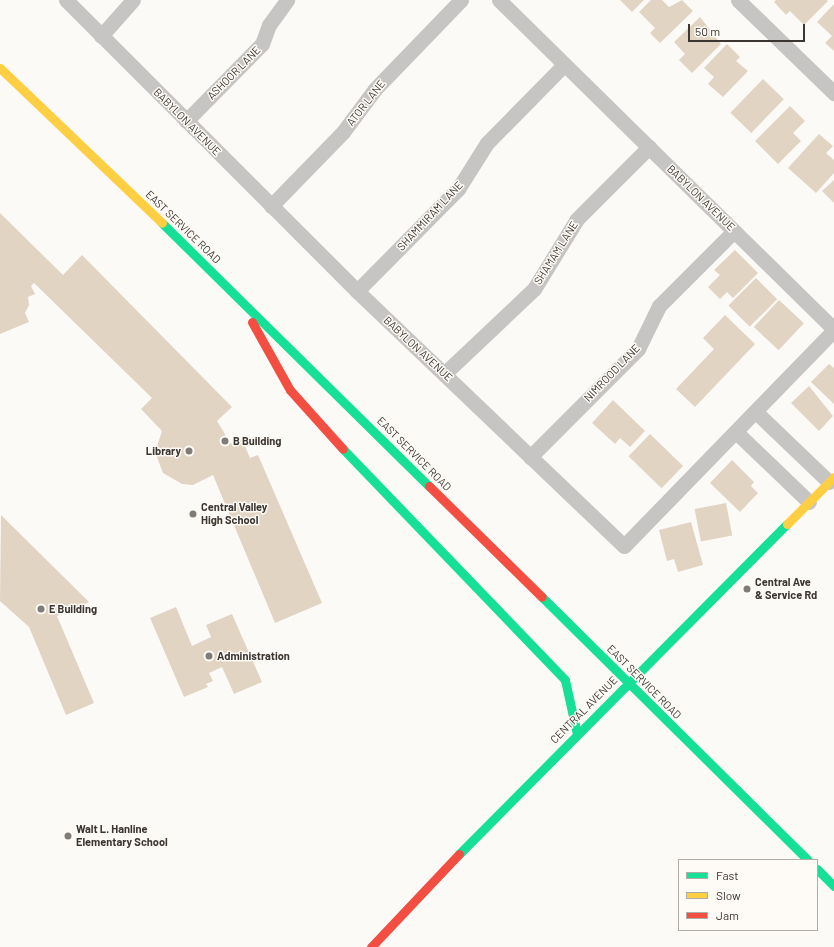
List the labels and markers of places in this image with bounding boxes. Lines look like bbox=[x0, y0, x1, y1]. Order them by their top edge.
place label: B Building bbox=[233, 434, 281, 448]
marker: B Building bbox=[220, 436, 230, 446]
place label: Library bbox=[146, 444, 181, 458]
marker: Library bbox=[184, 446, 194, 456]
place label: Central Valley High School bbox=[201, 501, 267, 527]
marker: Central Valley High School bbox=[188, 509, 198, 519]
place label: Central Ave & Service Rd bbox=[755, 576, 817, 602]
marker: Central Ave & Service Rd bbox=[742, 584, 752, 594]
place label: E Building bbox=[49, 602, 97, 616]
marker: E Building bbox=[36, 604, 46, 614]
place label: Administration bbox=[217, 649, 290, 663]
marker: Administration bbox=[204, 651, 214, 661]
place label: Walt L. Hanline Elementary School bbox=[76, 823, 168, 849]
marker: Walt L. Hanline Elementary School bbox=[63, 831, 73, 841]

